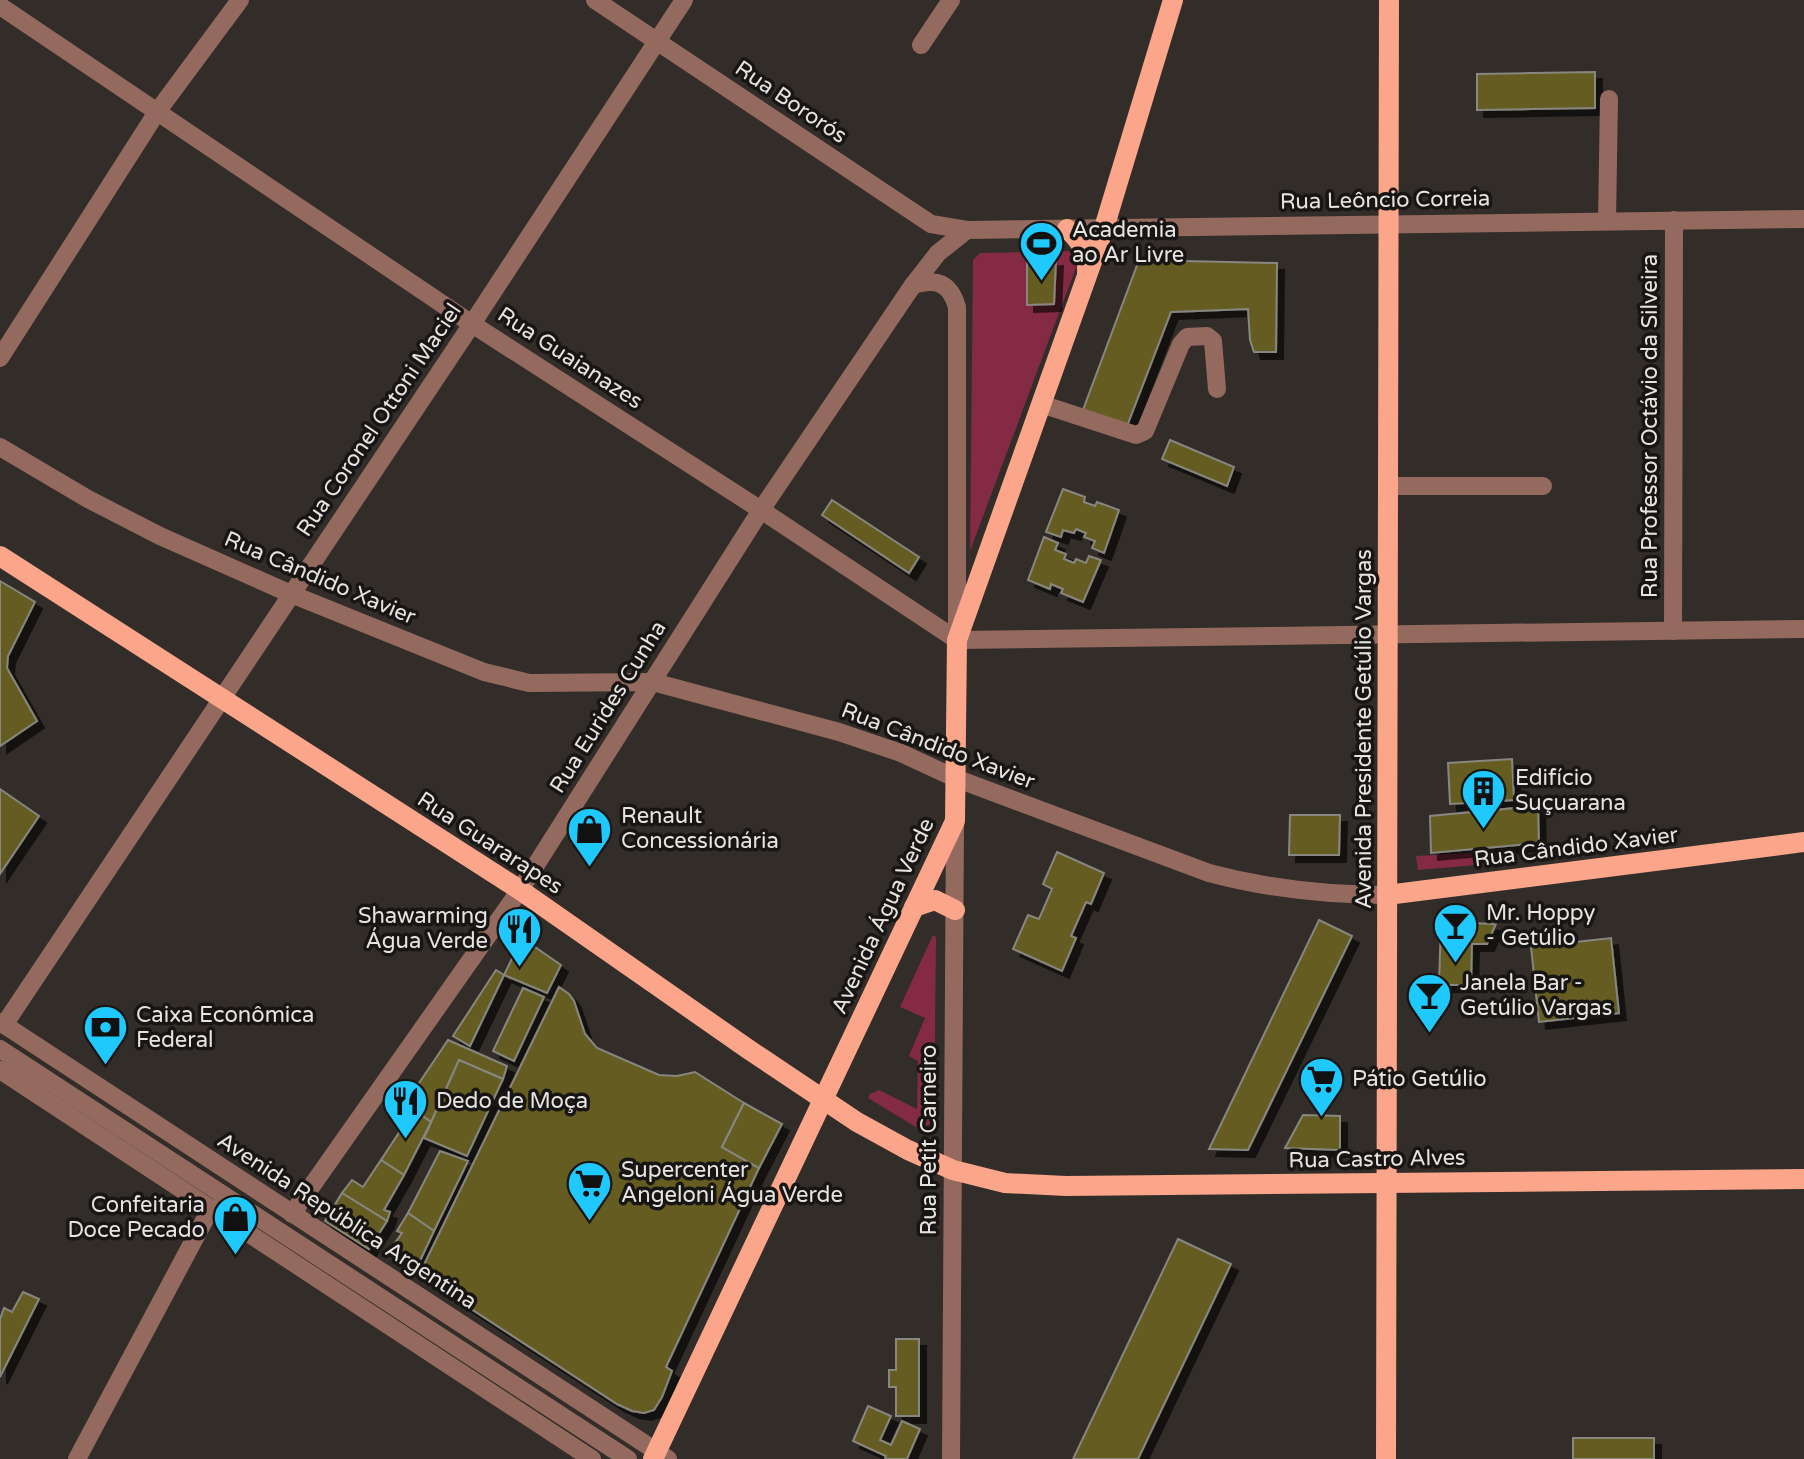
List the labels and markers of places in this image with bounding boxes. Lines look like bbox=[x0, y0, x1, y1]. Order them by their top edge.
place label: Academia ao Ar Livre bbox=[1072, 217, 1184, 268]
sports icon: Academia ao Ar Livre bbox=[1017, 219, 1065, 282]
place label: Edifício Suçuarana bbox=[1515, 765, 1626, 816]
building icon: Edifício Suçuarana bbox=[1460, 767, 1508, 830]
place label: Renault Concessionária bbox=[621, 803, 779, 854]
shop icon: Renault Concessionária bbox=[566, 805, 614, 868]
place label: Mr. Hoppy - Getúlio bbox=[1486, 900, 1596, 951]
bar icon: Mr. Hoppy - Getúlio bbox=[1431, 902, 1479, 965]
place label: Shawarming Água Verde bbox=[358, 903, 488, 954]
restaurant icon: Shawarming Água Verde bbox=[495, 905, 543, 968]
place label: Janela Bar - Getúlio Vargas bbox=[1460, 970, 1612, 1021]
bar icon: Janela Bar - Getúlio Vargas bbox=[1405, 972, 1453, 1035]
place label: Caixa Econômica Federal bbox=[136, 1002, 314, 1053]
bank icon: Caixa Econômica Federal bbox=[81, 1004, 129, 1067]
supermarket icon: Pátio Getúlio bbox=[1297, 1055, 1345, 1118]
place label: Pátio Getúlio bbox=[1352, 1066, 1487, 1092]
restaurant icon: Dedo de Moça bbox=[381, 1077, 429, 1140]
place label: Dedo de Moça bbox=[436, 1088, 588, 1114]
place label: Supercenter Angeloni Água Verde bbox=[621, 1157, 843, 1208]
supermarket icon: Supercenter Angeloni Água Verde bbox=[566, 1159, 614, 1222]
place label: Confeitaria Doce Pecado bbox=[67, 1192, 205, 1243]
shop icon: Confeitaria Doce Pecado bbox=[212, 1194, 260, 1257]

